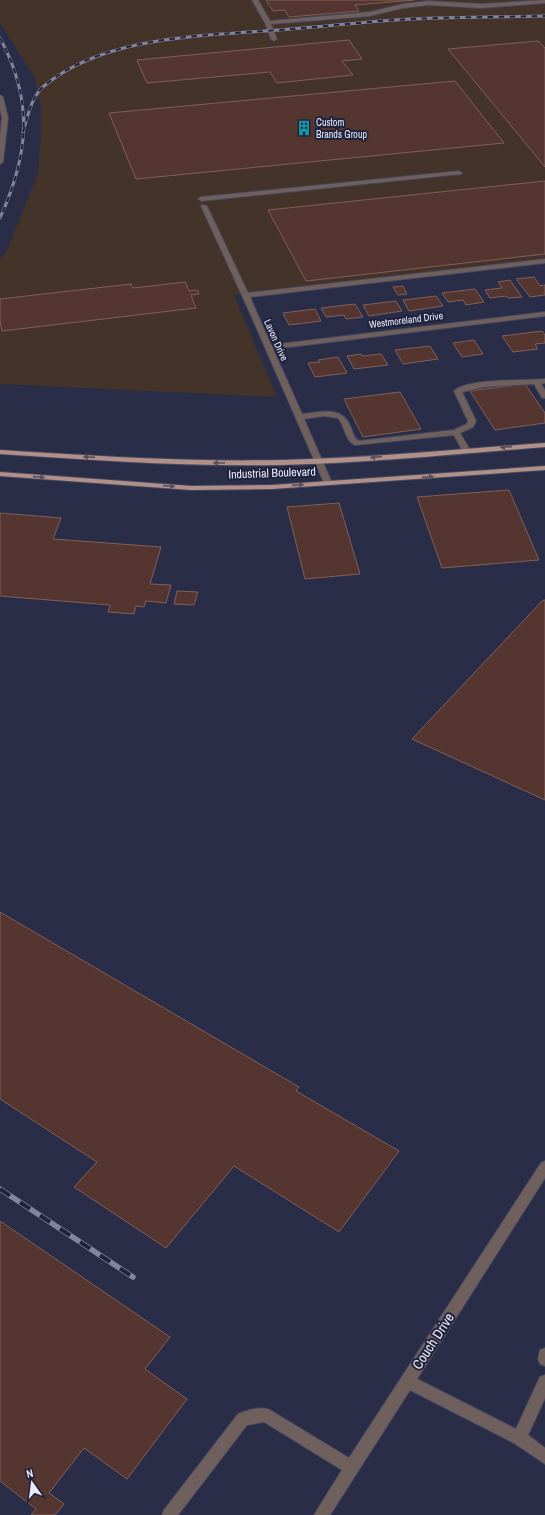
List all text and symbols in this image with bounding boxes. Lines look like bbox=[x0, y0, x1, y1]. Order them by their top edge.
place label: Custom Brands Group bbox=[316, 116, 367, 141]
building icon: Custom Brands Group bbox=[295, 119, 313, 137]
street label: Westmoreland Drive bbox=[368, 309, 444, 331]
street label: Lavon Drive bbox=[261, 317, 291, 363]
one-way arrow bbox=[500, 444, 512, 451]
one-way arrow bbox=[370, 453, 382, 460]
one-way arrow bbox=[83, 454, 95, 461]
one-way arrow bbox=[213, 460, 225, 467]
street label: Industrial Boulevard bbox=[228, 463, 316, 483]
one-way arrow bbox=[422, 473, 434, 480]
one-way arrow bbox=[33, 474, 45, 481]
one-way arrow bbox=[292, 482, 304, 489]
one-way arrow bbox=[163, 483, 175, 490]
street label: Couch Drive bbox=[408, 1309, 458, 1373]
north arrow bbox=[12, 1463, 52, 1503]
text: N bbox=[25, 1466, 34, 1481]

